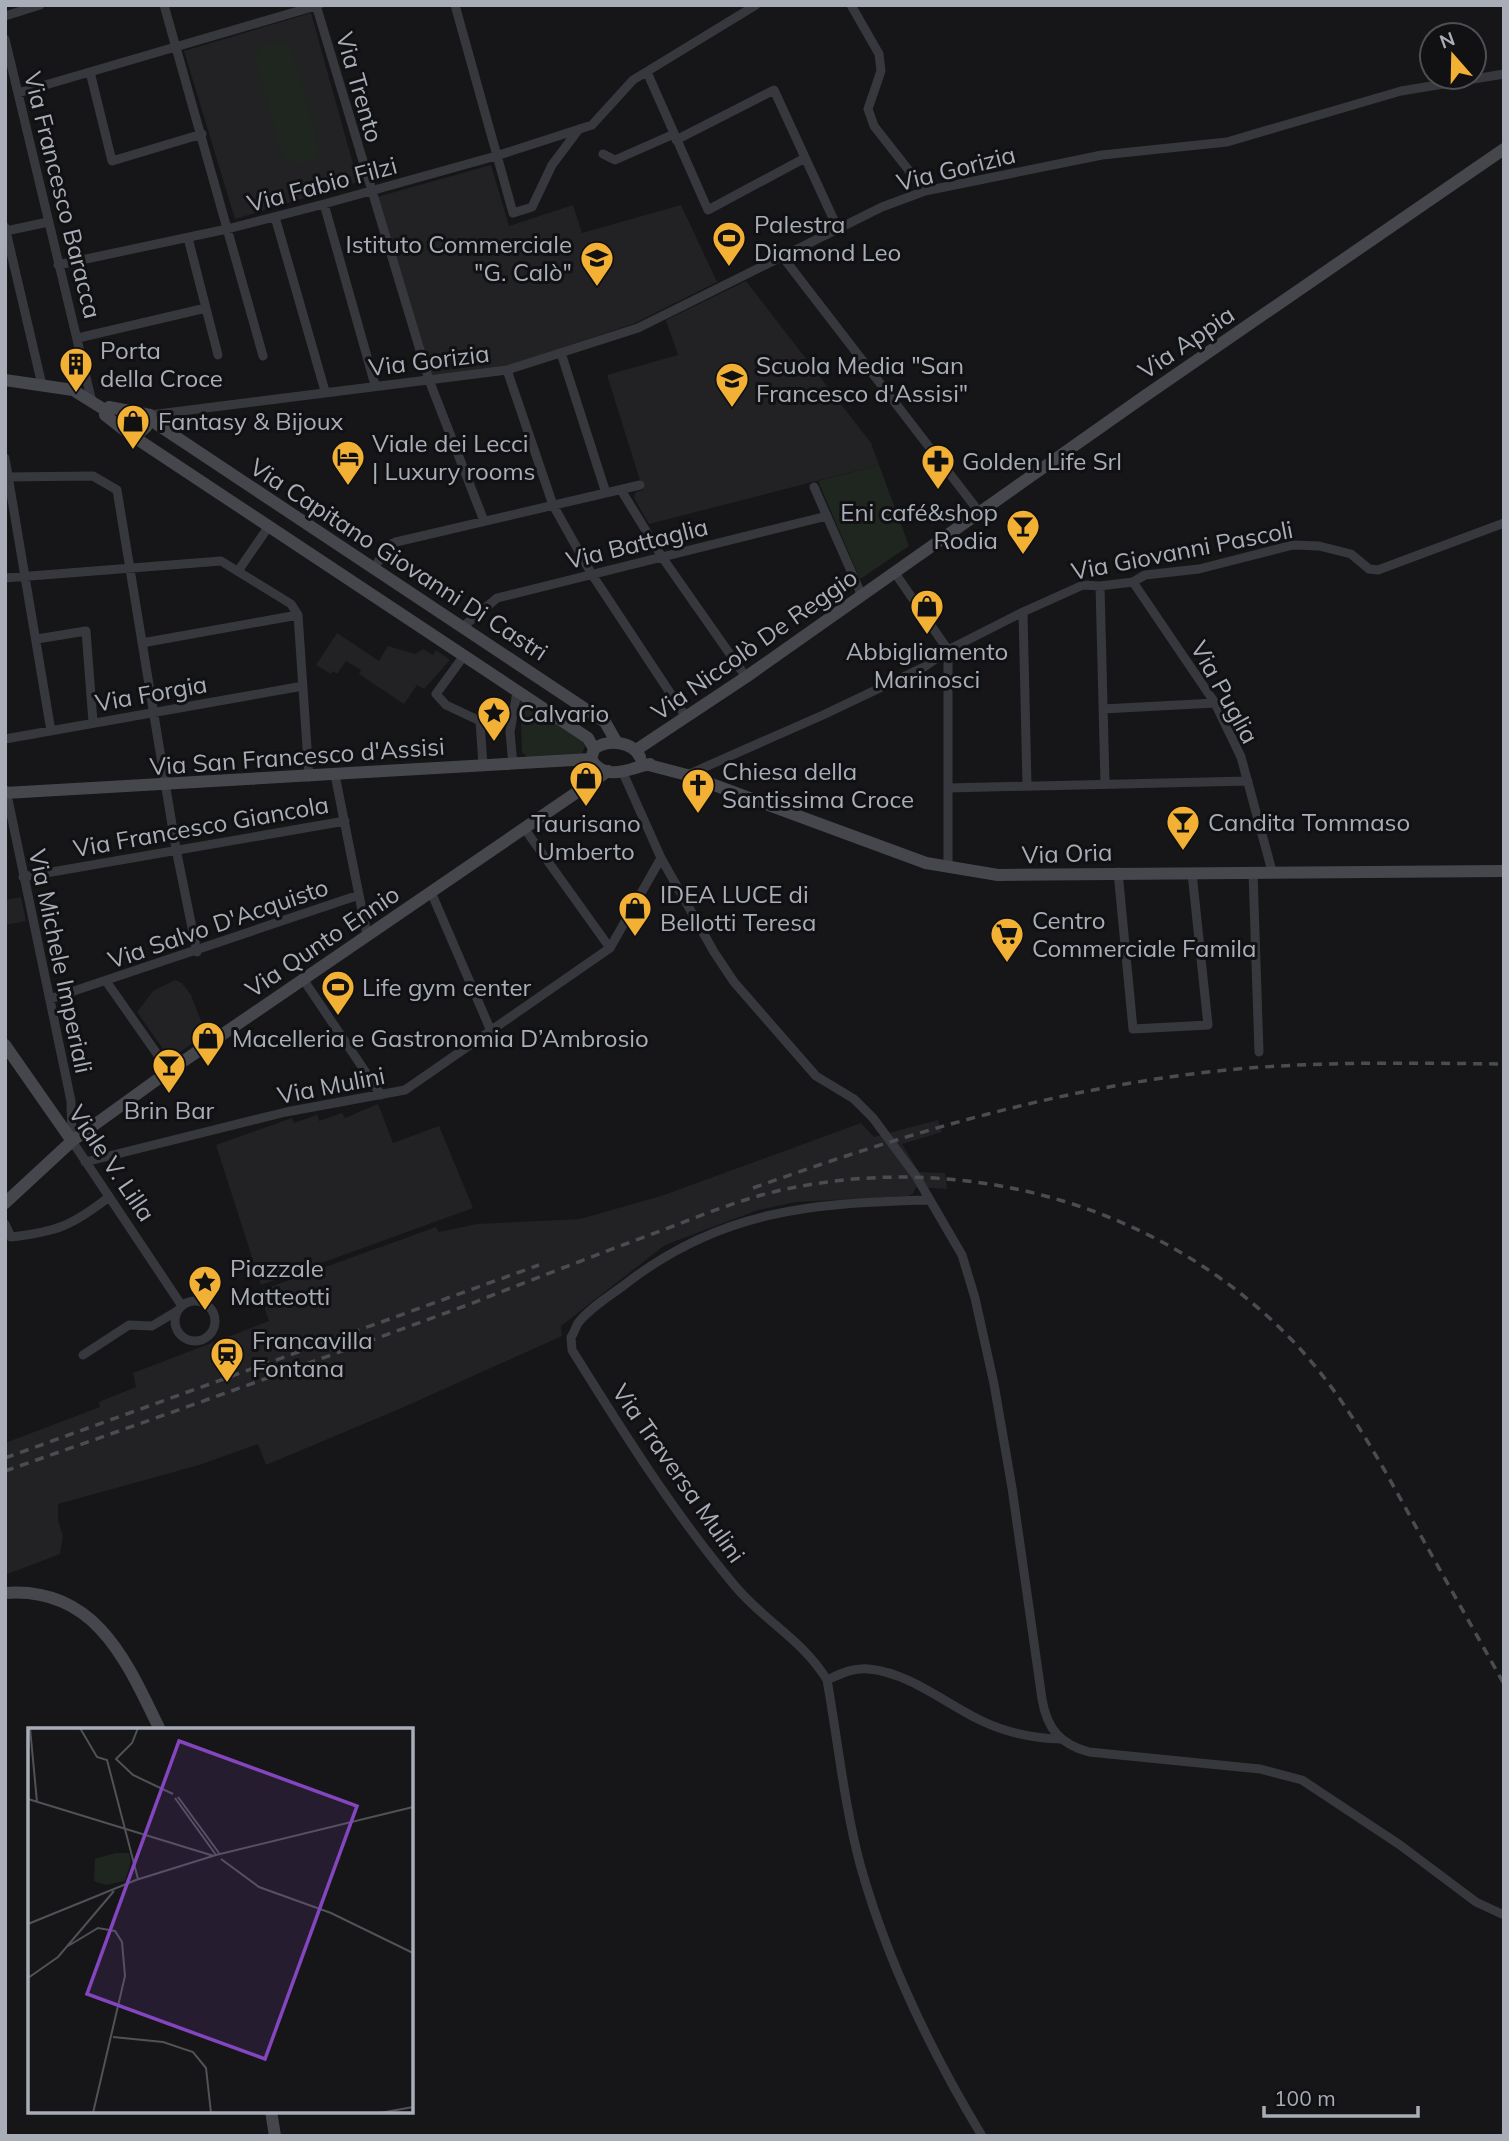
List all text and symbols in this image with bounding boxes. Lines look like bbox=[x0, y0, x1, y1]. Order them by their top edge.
north arrow bbox=[1418, 21, 1488, 91]
text: N bbox=[1436, 26, 1458, 54]
street label: Via Trento bbox=[330, 28, 390, 146]
street label: Via Francesco Baracca bbox=[18, 69, 108, 321]
street label: Via Gorizia bbox=[893, 139, 1019, 197]
street label: Via Fabio Filzi bbox=[244, 150, 400, 218]
place label: Palestra Diamond Leo bbox=[754, 209, 901, 267]
sports icon: Palestra Diamond Leo bbox=[710, 219, 748, 268]
place label: Istituto Commerciale "G. Calò" bbox=[346, 229, 572, 287]
school or university icon: Istituto Commerciale "G. Calò" bbox=[578, 239, 616, 288]
street label: Via Appia bbox=[1132, 299, 1240, 385]
place label: Porta della Croce bbox=[100, 335, 223, 393]
street label: Via Gorizia bbox=[367, 338, 491, 382]
building icon: Porta della Croce bbox=[57, 345, 95, 394]
place label: Scuola Media "San Francesco d'Assisi" bbox=[756, 350, 968, 408]
school or university icon: Scuola Media "San Francesco d'Assisi" bbox=[713, 360, 751, 409]
shop icon: Fantasy & Bijoux bbox=[114, 402, 152, 451]
place label: Fantasy & Bijoux bbox=[158, 406, 344, 436]
place label: Viale dei Lecci | Luxury rooms bbox=[372, 428, 535, 486]
hotel icon: Viale dei Lecci | Luxury rooms bbox=[329, 438, 367, 487]
pharmacy icon: Golden Life Srl bbox=[919, 442, 957, 491]
place label: Golden Life Srl bbox=[962, 446, 1122, 476]
street label: Via Capitano Giovanni Di Castri bbox=[244, 451, 554, 667]
place label: Eni café&shop Rodia bbox=[840, 497, 998, 555]
bar icon: Eni café&shop Rodia bbox=[1004, 507, 1042, 556]
street label: Via Battaglia bbox=[563, 511, 711, 575]
street label: Via Giovanni Pascoli bbox=[1069, 514, 1295, 586]
street label: Via Niccolò De Reggio bbox=[645, 562, 863, 726]
shop icon: Abbigliamento Marinosci bbox=[908, 587, 946, 636]
street label: Via Puglia bbox=[1185, 635, 1265, 749]
place label: Abbigliamento Marinosci bbox=[846, 636, 1008, 694]
street label: Via Forgia bbox=[93, 668, 209, 718]
place icon: Calvario bbox=[475, 694, 513, 743]
place label: Calvario bbox=[518, 698, 609, 728]
street label: Via San Francesco d'Assisi bbox=[148, 731, 446, 781]
place label: Chiesa della Santissima Croce bbox=[722, 756, 914, 814]
shop icon: Taurisano Umberto bbox=[567, 759, 605, 808]
church icon: Chiesa della Santissima Croce bbox=[679, 766, 717, 815]
street label: Via Francesco Giancola bbox=[71, 789, 331, 863]
bar icon: Candita Tommaso bbox=[1164, 803, 1202, 852]
place label: Candita Tommaso bbox=[1208, 807, 1410, 837]
place label: Taurisano Umberto bbox=[531, 808, 641, 866]
street label: Via Oria bbox=[1021, 836, 1113, 870]
street label: Via Michele Imperiali bbox=[23, 846, 99, 1076]
street label: Via Salvo D'Acquisto bbox=[104, 871, 332, 975]
street label: Via Qunto Ennio bbox=[239, 878, 405, 1004]
place label: IDEA LUCE di Bellotti Teresa bbox=[660, 879, 816, 937]
shop icon: IDEA LUCE di Bellotti Teresa bbox=[616, 889, 654, 938]
place label: Centro Commerciale Famila bbox=[1032, 905, 1256, 963]
supermarket icon: Centro Commerciale Famila bbox=[988, 915, 1026, 964]
sports icon: Life gym center bbox=[319, 968, 357, 1017]
place label: Life gym center bbox=[362, 972, 532, 1002]
shop icon: Macelleria e Gastronomia D’Ambrosio bbox=[189, 1019, 227, 1068]
place label: Macelleria e Gastronomia D’Ambrosio bbox=[232, 1023, 649, 1053]
bar icon: Brin Bar bbox=[150, 1046, 188, 1095]
street label: Via Mulini bbox=[275, 1060, 387, 1110]
place label: Brin Bar bbox=[124, 1095, 215, 1125]
street label: Viale V. Lilla bbox=[62, 1099, 162, 1227]
place label: Piazzale Matteotti bbox=[230, 1253, 330, 1311]
place icon: Piazzale Matteotti bbox=[186, 1263, 224, 1312]
place label: Francavilla Fontana bbox=[252, 1325, 373, 1383]
station icon: Francavilla Fontana bbox=[208, 1335, 246, 1384]
street label: Via Traversa Mulini bbox=[606, 1378, 752, 1568]
inset map bbox=[28, 1728, 413, 2113]
scale bar bbox=[1264, 2074, 1418, 2118]
text: 100 m bbox=[1274, 2085, 1336, 2111]

